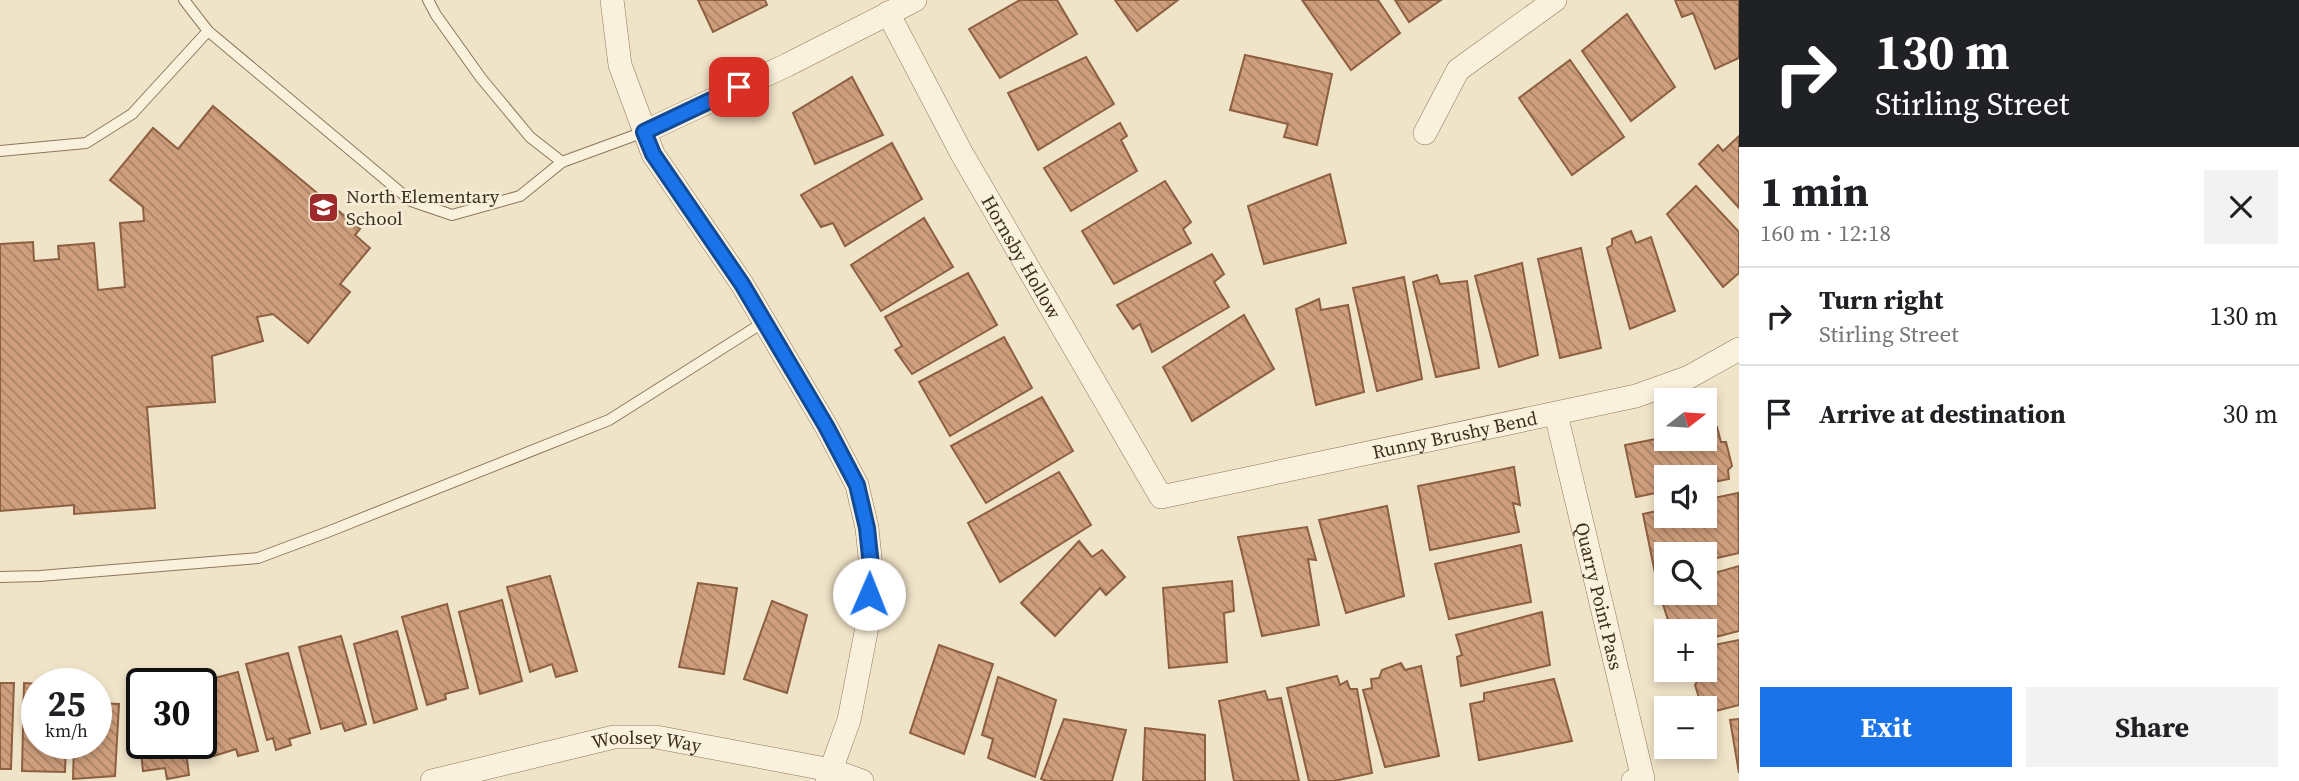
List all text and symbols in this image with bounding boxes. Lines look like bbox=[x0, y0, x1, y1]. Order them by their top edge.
text: 130 m bbox=[1875, 18, 2010, 85]
icon: right bbox=[1760, 28, 1851, 119]
pin bbox=[709, 57, 769, 117]
icon: arrive bbox=[720, 68, 758, 106]
text: Stirling Street bbox=[1875, 82, 2069, 126]
text: 1 min bbox=[1760, 162, 1869, 220]
button: close bbox=[2204, 170, 2278, 244]
place label: North Elementary School bbox=[346, 183, 500, 231]
school or university icon: North Elementary School bbox=[306, 190, 340, 224]
street label: Hornsby Hollow bbox=[976, 190, 1068, 324]
text: 160 m · 12:18 bbox=[1760, 217, 1891, 249]
text: Turn right bbox=[1819, 282, 1943, 318]
icon: right bbox=[1760, 297, 1798, 335]
text: 130 m bbox=[2210, 298, 2278, 334]
text: Stirling Street bbox=[1819, 318, 1959, 350]
north arrow bbox=[1654, 388, 1717, 452]
map controls bbox=[1654, 388, 1717, 759]
icon: arrive bbox=[1760, 395, 1798, 433]
text: Arrive at destination bbox=[1819, 396, 2066, 432]
text: 30 m bbox=[2223, 396, 2278, 432]
street label: Runny Brushy Bend bbox=[1370, 404, 1540, 465]
button: sound bbox=[1654, 465, 1717, 528]
street label: Quarry Point Pass bbox=[1569, 520, 1629, 672]
button: search bbox=[1654, 542, 1717, 605]
position arrow bbox=[832, 557, 906, 631]
button: + bbox=[1654, 619, 1717, 682]
speed limit sign: 30 bbox=[126, 668, 217, 759]
text: 25 bbox=[48, 680, 85, 728]
button: Exit bbox=[1760, 687, 2012, 767]
button: Share bbox=[2026, 687, 2278, 767]
button: − bbox=[1654, 696, 1717, 759]
text: km/h bbox=[45, 718, 88, 743]
street label: Woolsey Way bbox=[589, 723, 704, 758]

